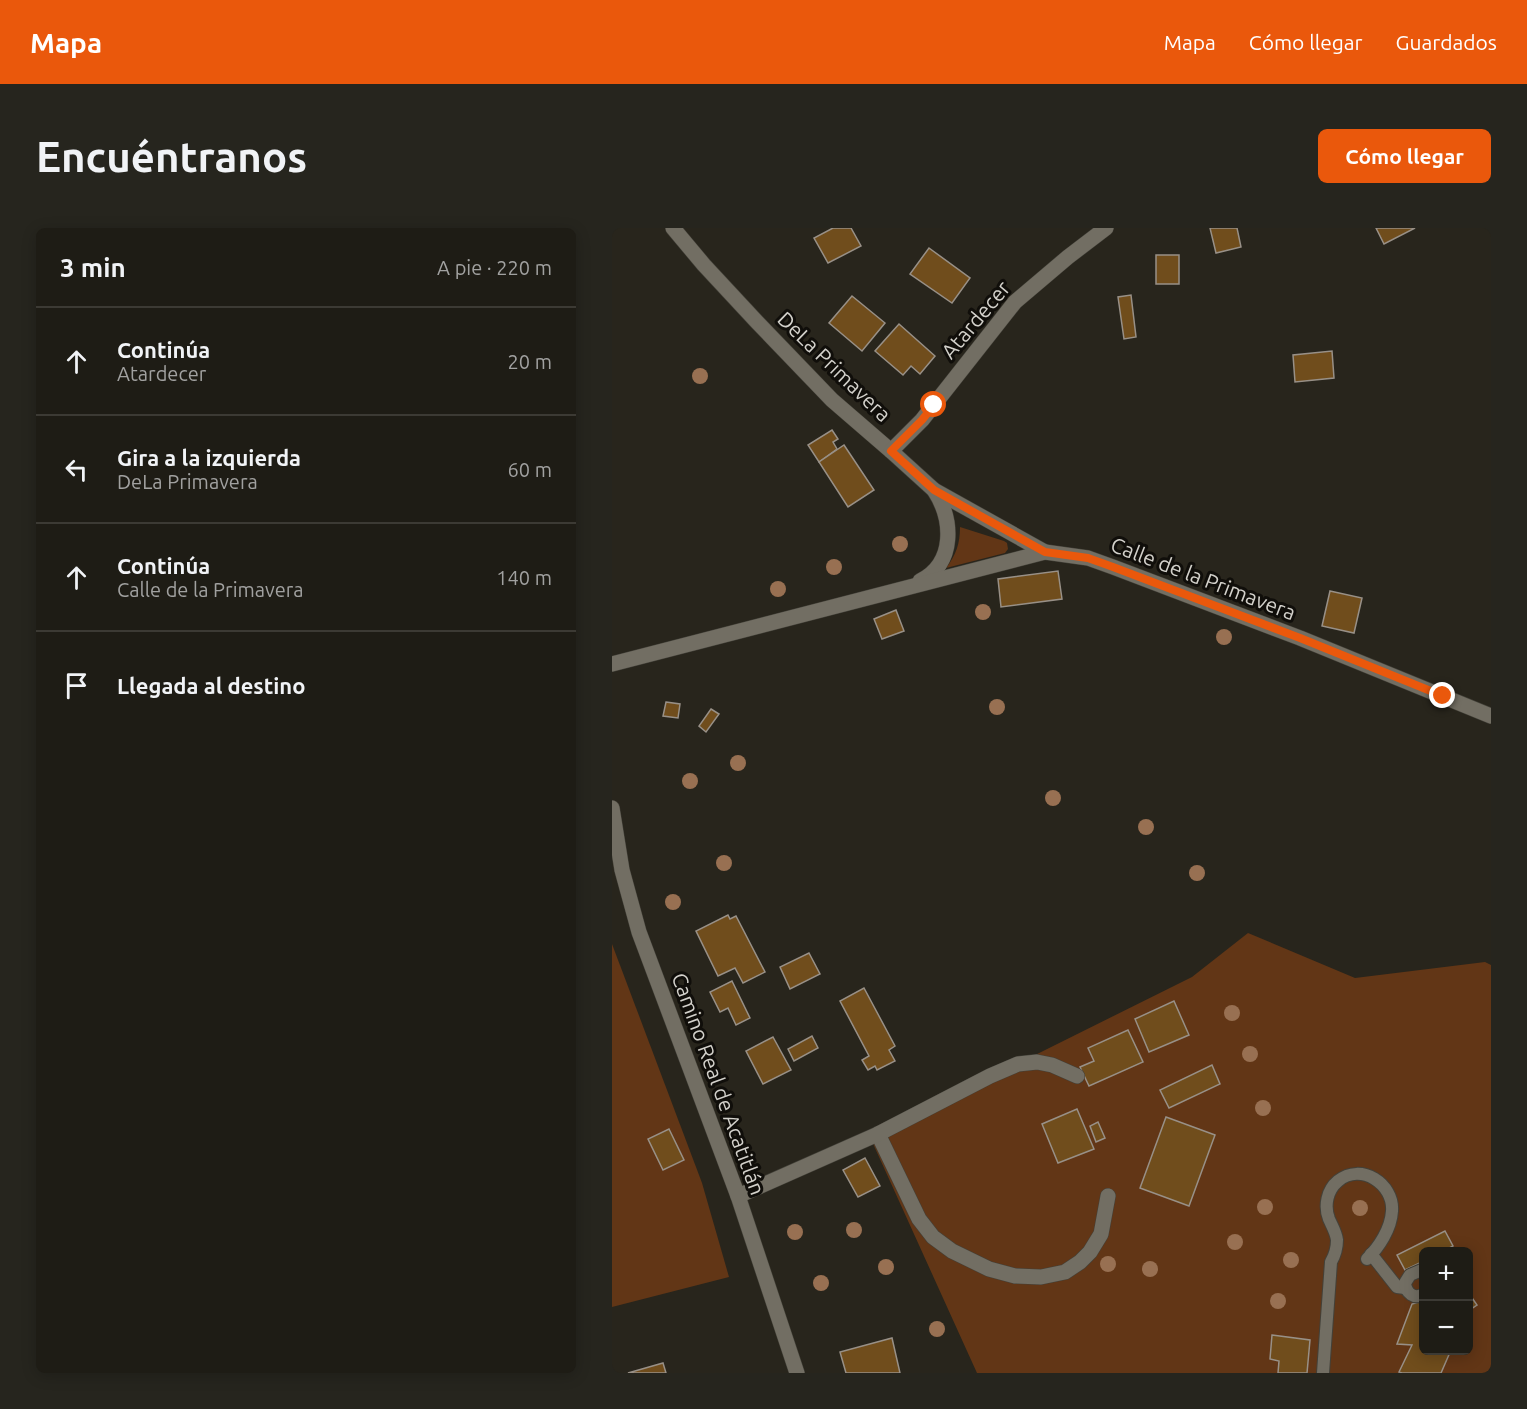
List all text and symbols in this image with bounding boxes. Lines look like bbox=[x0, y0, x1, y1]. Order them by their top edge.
text: Mapa bbox=[30, 27, 102, 58]
text: Mapa bbox=[1164, 30, 1216, 54]
text: Cómo llegar bbox=[1249, 30, 1363, 54]
text: Guardados bbox=[1396, 30, 1497, 54]
button: Cómo llegar bbox=[1318, 129, 1491, 183]
text: Encuéntranos bbox=[36, 133, 307, 180]
text: 3 min bbox=[60, 253, 126, 282]
text: A pie · 220 m bbox=[437, 256, 552, 279]
street label: Atardecer bbox=[936, 276, 1015, 363]
street label: DeLa Primavera bbox=[773, 306, 896, 426]
text: Continúa bbox=[117, 337, 210, 362]
icon: ahead bbox=[60, 345, 93, 378]
text: 20 m bbox=[508, 350, 552, 373]
text: Atardecer bbox=[117, 362, 206, 385]
route start bbox=[920, 391, 946, 417]
text: Gira a la izquierda bbox=[117, 445, 301, 470]
icon: left bbox=[60, 453, 93, 486]
text: 60 m bbox=[508, 458, 552, 481]
text: DeLa Primavera bbox=[117, 470, 258, 493]
street label: Calle de la Primavera bbox=[1108, 532, 1299, 624]
text: Continúa bbox=[117, 553, 210, 578]
icon: ahead bbox=[60, 561, 93, 594]
text: 140 m bbox=[496, 566, 552, 589]
text: Calle de la Primavera bbox=[117, 578, 304, 601]
icon: arrive bbox=[60, 669, 93, 702]
text: Llegada al destino bbox=[117, 673, 305, 698]
route end bbox=[1429, 682, 1455, 708]
street label: Camino Real de Acatitlán bbox=[668, 969, 770, 1198]
map controls bbox=[1419, 1247, 1473, 1355]
button: + bbox=[1419, 1247, 1473, 1301]
button: − bbox=[1419, 1301, 1473, 1355]

